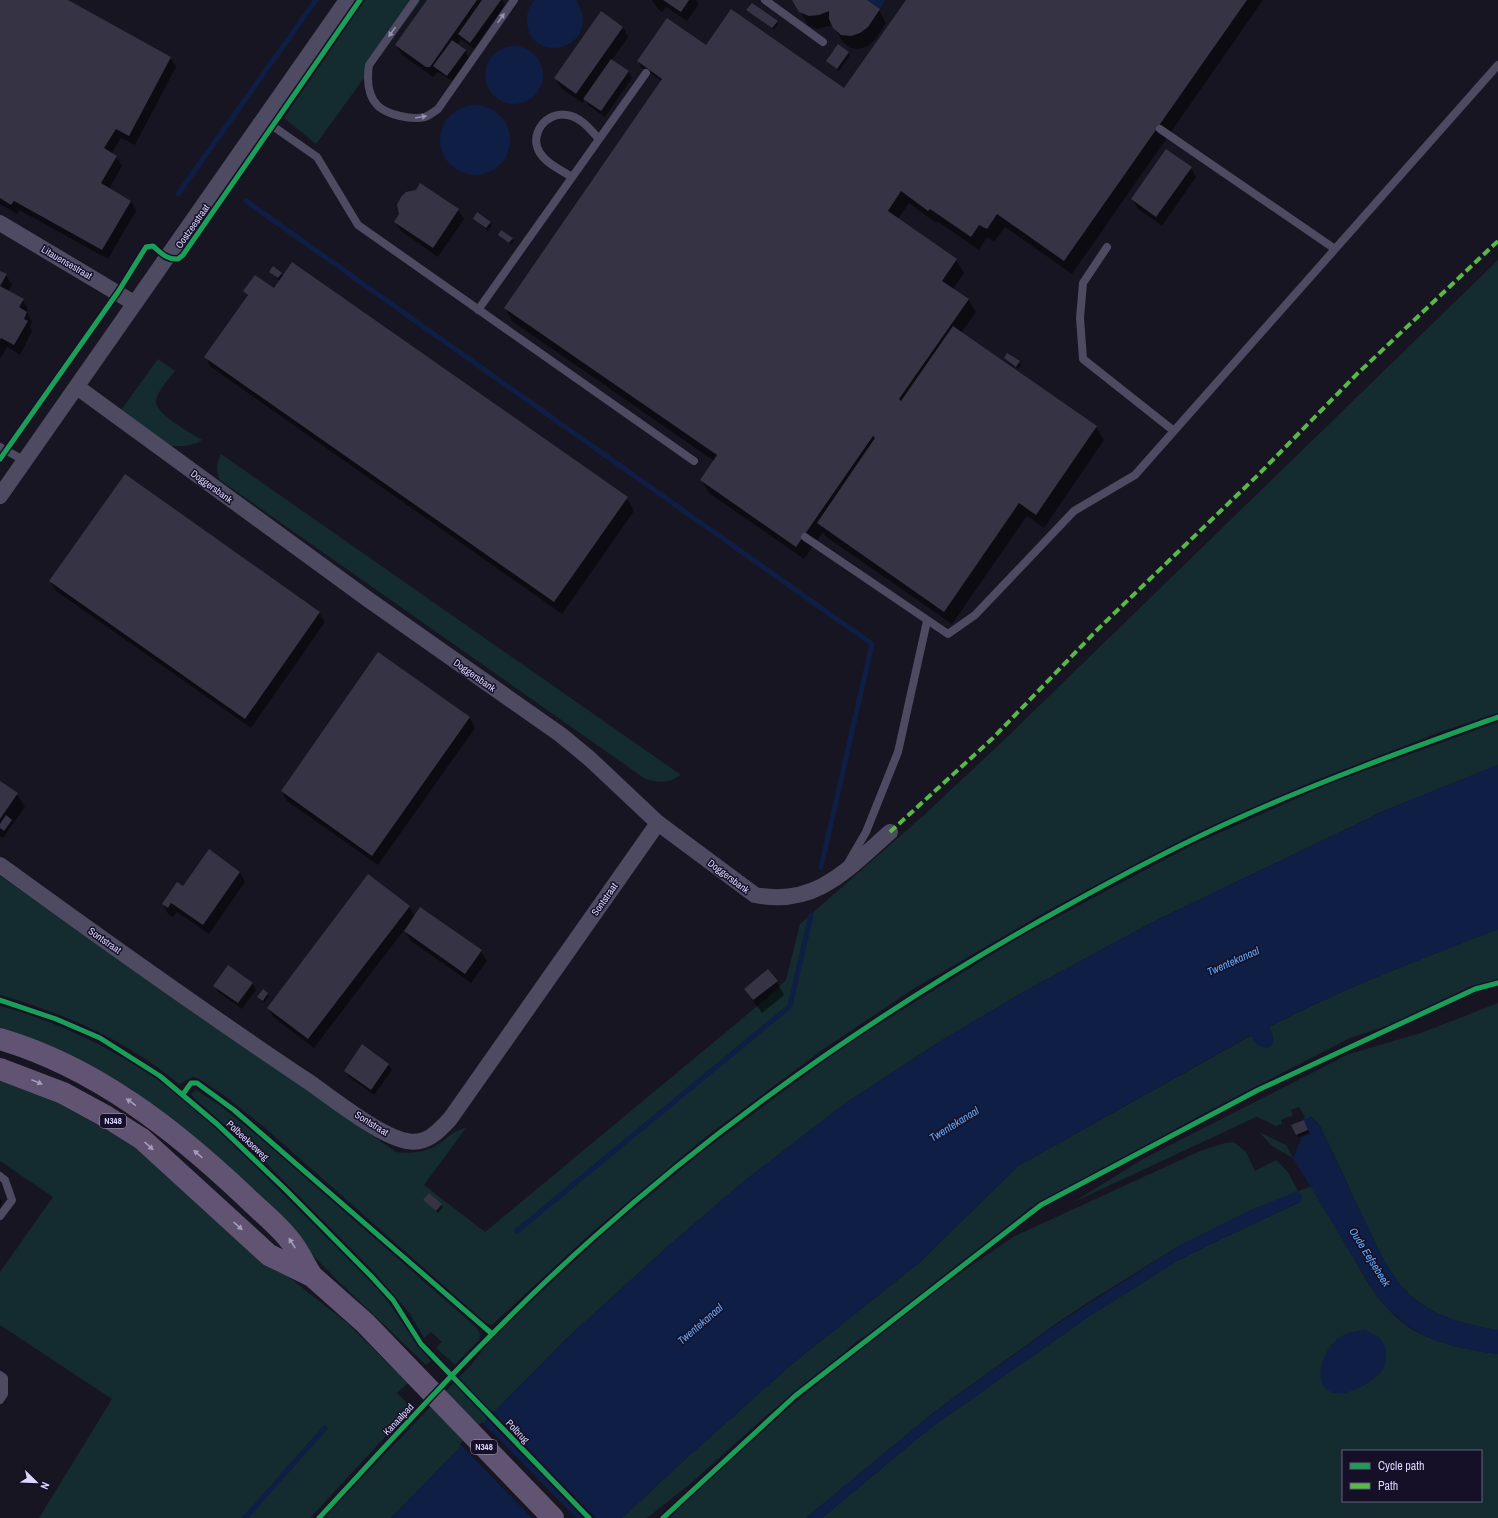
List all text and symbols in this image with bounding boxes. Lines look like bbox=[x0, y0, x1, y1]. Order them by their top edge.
one-way arrow bbox=[497, 13, 505, 23]
one-way arrow bbox=[388, 26, 396, 37]
one-way arrow bbox=[415, 114, 427, 120]
street label: Oostzeestraat bbox=[172, 201, 213, 251]
street label: Litauensestraat bbox=[39, 243, 95, 283]
street label: Doggersbank bbox=[188, 467, 236, 507]
street label: Doggersbank bbox=[451, 656, 499, 695]
street label: Doggersbank bbox=[705, 857, 753, 897]
street label: Sontstraat bbox=[588, 880, 621, 918]
street label: Sontstraat bbox=[86, 924, 124, 957]
water label: Twentekanaal bbox=[1205, 943, 1262, 979]
one-way arrow bbox=[31, 1079, 42, 1085]
one-way arrow bbox=[126, 1098, 137, 1107]
water label: Twentekanaal bbox=[927, 1103, 982, 1145]
street label: Sontstraat bbox=[352, 1108, 392, 1139]
road number: N348 bbox=[100, 1114, 126, 1128]
street label: Polbeekseweg bbox=[224, 1117, 272, 1164]
one-way arrow bbox=[145, 1141, 154, 1150]
one-way arrow bbox=[192, 1149, 203, 1158]
one-way arrow bbox=[233, 1221, 242, 1230]
water label: Oude Eefsebeek bbox=[1346, 1225, 1394, 1290]
one-way arrow bbox=[288, 1237, 295, 1249]
water label: Twentekanaal bbox=[674, 1300, 726, 1348]
street label: Kanaalpad bbox=[380, 1401, 416, 1438]
street label: Polbrug bbox=[503, 1417, 532, 1446]
road number: N348 bbox=[471, 1440, 497, 1454]
legend bbox=[1342, 1450, 1482, 1502]
text: Cycle path bbox=[1378, 1458, 1425, 1474]
north arrow bbox=[16, 1462, 56, 1502]
text: Path bbox=[1378, 1478, 1398, 1494]
text: N bbox=[37, 1480, 53, 1492]

